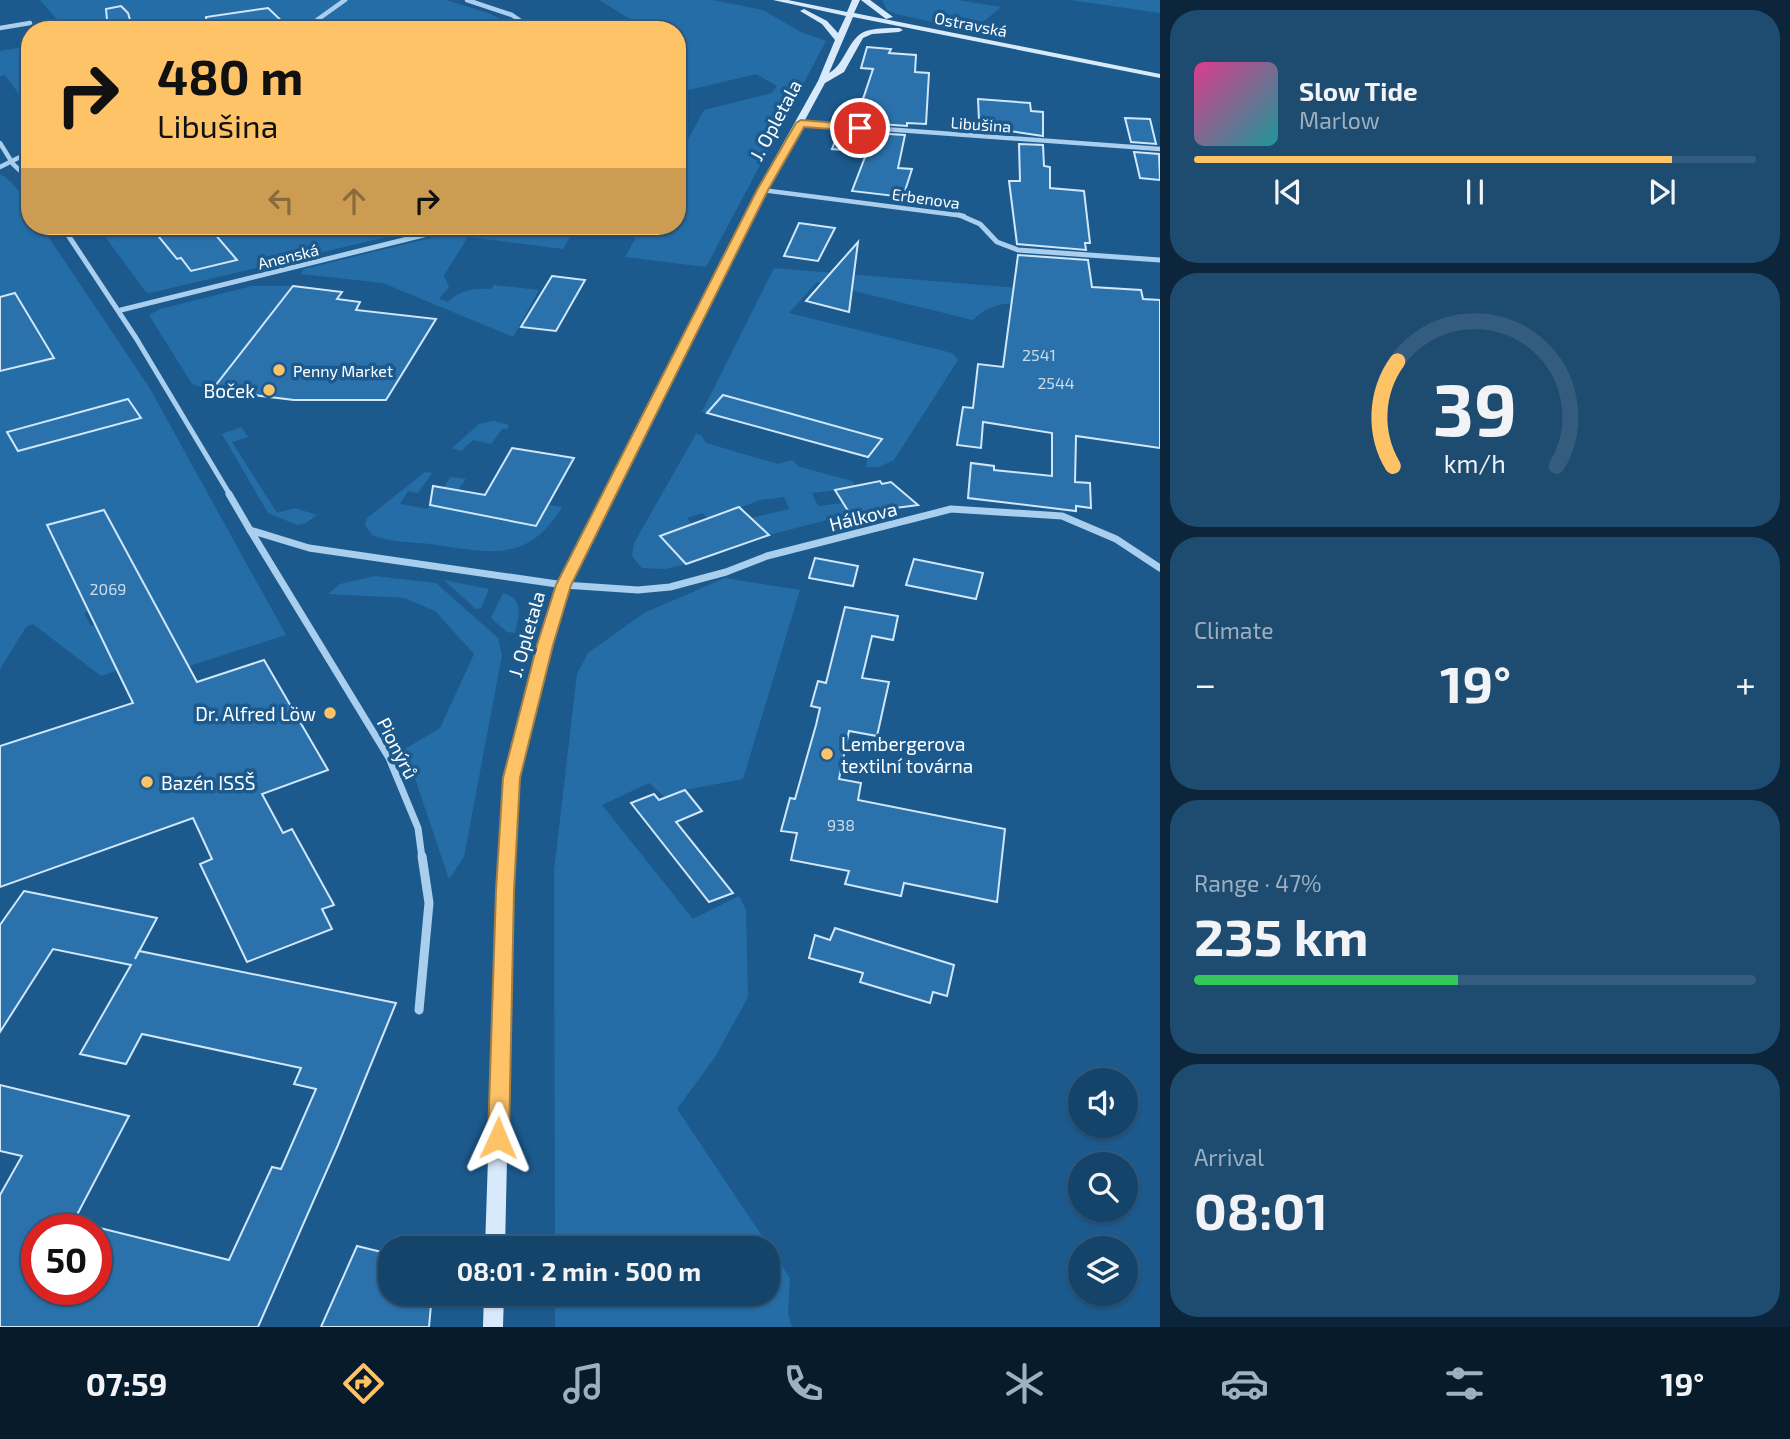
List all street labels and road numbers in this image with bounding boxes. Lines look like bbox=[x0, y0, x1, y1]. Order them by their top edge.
street label: Ostravská bbox=[933, 8, 1009, 40]
street label: J. Opletala bbox=[744, 76, 806, 164]
street label: Libušina bbox=[950, 112, 1012, 136]
street label: Erbenova bbox=[891, 184, 961, 212]
street label: Anenská bbox=[256, 239, 320, 273]
street label: Hálkova bbox=[827, 496, 899, 536]
street label: J. Opletala bbox=[503, 588, 549, 680]
street label: Pionýrů bbox=[373, 713, 423, 783]

